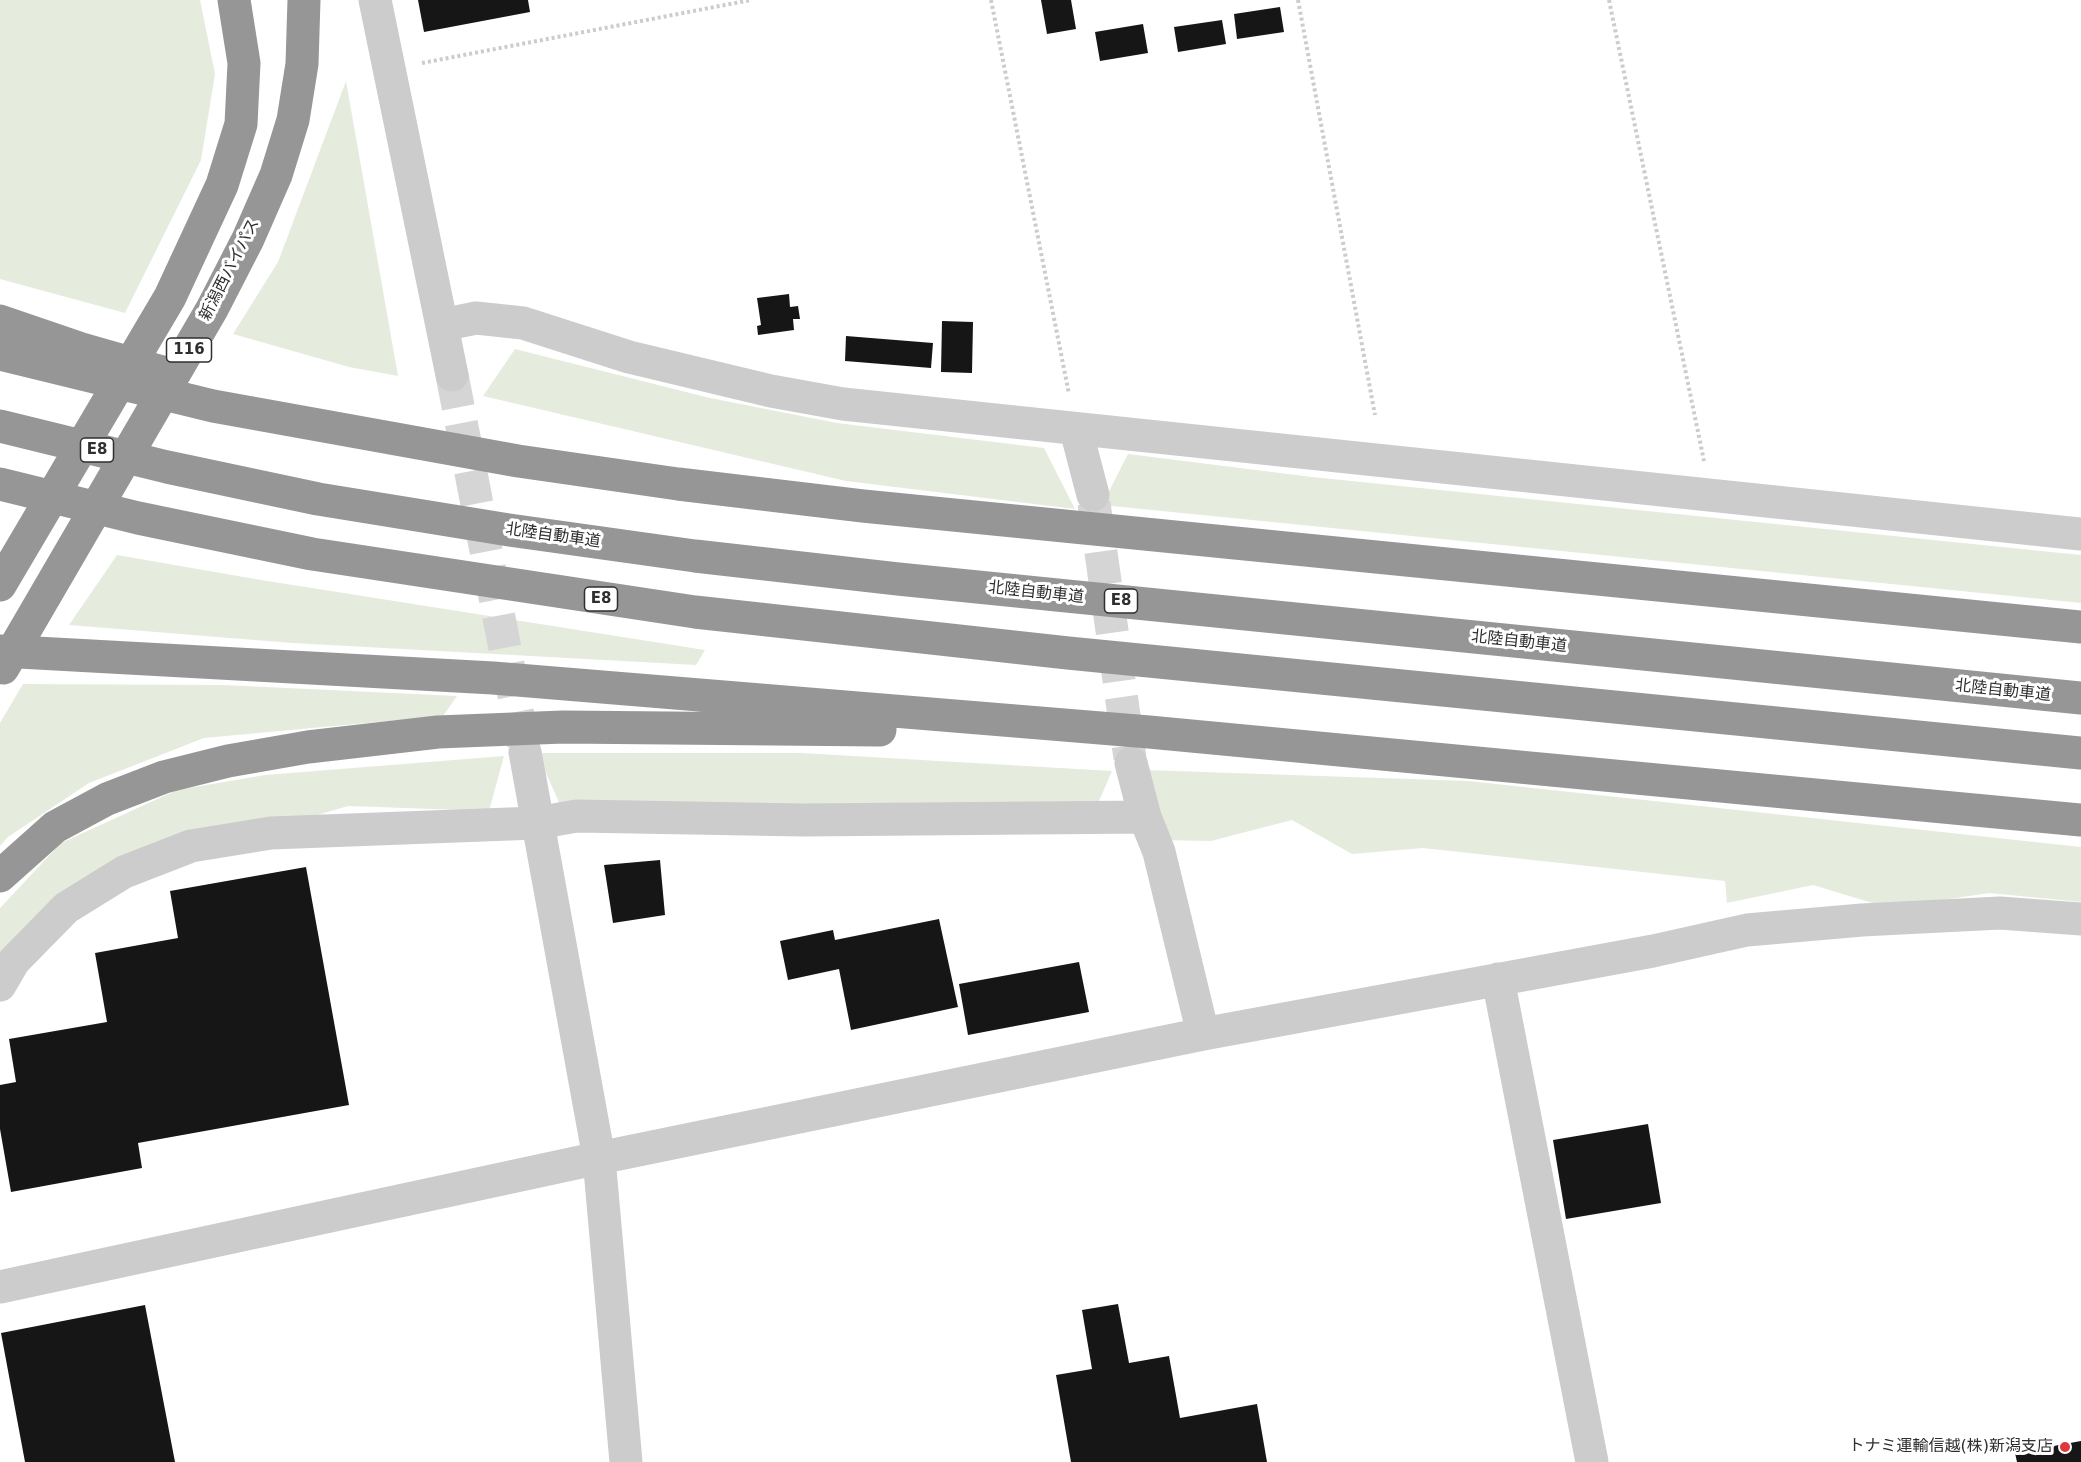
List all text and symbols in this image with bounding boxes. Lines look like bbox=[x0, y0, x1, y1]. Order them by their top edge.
street label: 新潟西バイパス bbox=[196, 216, 264, 324]
road number: 116 bbox=[166, 338, 212, 362]
road number: E8 bbox=[80, 438, 114, 462]
street label: 北陸自動車道 bbox=[504, 520, 602, 552]
street label: 北陸自動車道 bbox=[987, 578, 1085, 608]
road number: E8 bbox=[584, 587, 618, 611]
road number: E8 bbox=[1104, 589, 1138, 613]
street label: 北陸自動車道 bbox=[1470, 627, 1568, 657]
street label: 北陸自動車道 bbox=[1954, 676, 2052, 706]
place label: トナミ運輸信越(株)新潟支店 bbox=[1849, 1437, 2053, 1457]
marker: トナミ運輸信越(株)新潟支店 bbox=[2058, 1440, 2072, 1454]

